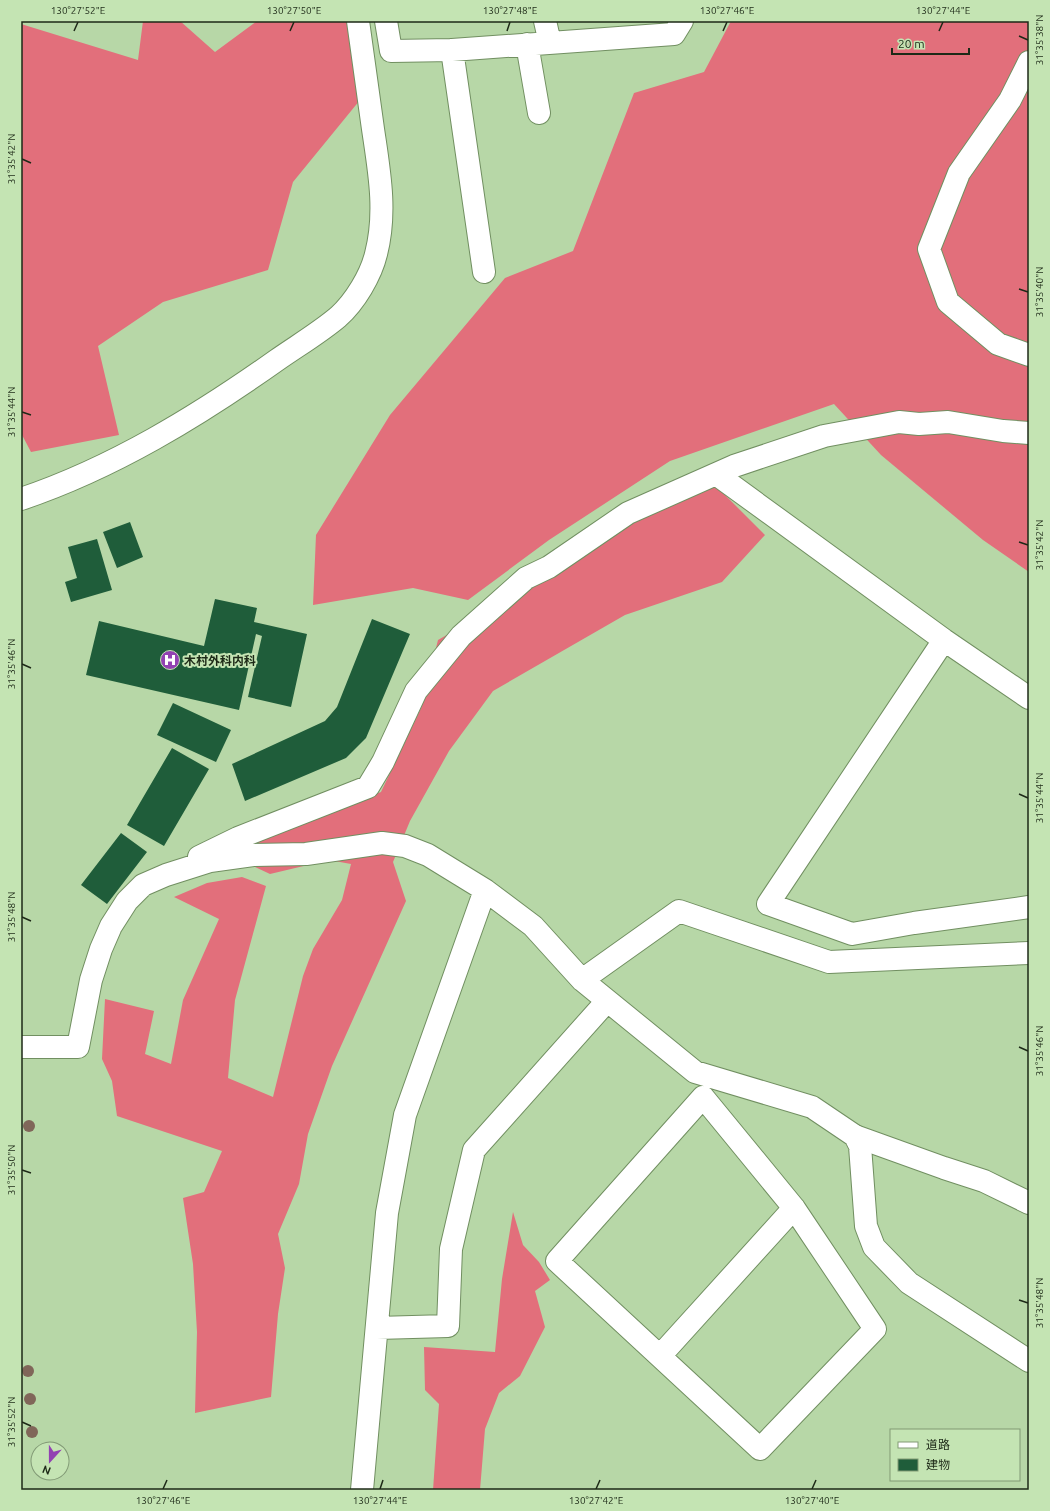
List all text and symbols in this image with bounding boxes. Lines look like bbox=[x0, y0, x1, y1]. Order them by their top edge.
text: 130°27'52"E bbox=[51, 5, 106, 16]
text: 130°27'50"E bbox=[267, 5, 322, 16]
text: 130°27'48"E bbox=[483, 5, 538, 16]
text: 130°27'46"E bbox=[700, 5, 755, 16]
text: 130°27'44"E bbox=[916, 5, 971, 16]
text: 31°35'38"N bbox=[1034, 15, 1045, 65]
scale bar bbox=[892, 30, 969, 56]
text: 20 m bbox=[898, 37, 925, 50]
text: 31°35'42"N bbox=[6, 134, 17, 184]
text: 31°35'40"N bbox=[1034, 267, 1045, 317]
text: 31°35'44"N bbox=[6, 387, 17, 437]
text: 31°35'42"N bbox=[1034, 520, 1045, 570]
text: 31°35'46"N bbox=[6, 639, 17, 689]
hospital icon: 木村外科内科 bbox=[159, 649, 181, 671]
place label: 木村外科内科 bbox=[184, 654, 256, 667]
text: 31°35'44"N bbox=[1034, 773, 1045, 823]
text: 31°35'48"N bbox=[6, 892, 17, 942]
text: 31°35'46"N bbox=[1034, 1026, 1045, 1076]
text: 31°35'50"N bbox=[6, 1145, 17, 1195]
text: 31°35'48"N bbox=[1034, 1278, 1045, 1328]
text: 31°35'52"N bbox=[6, 1397, 17, 1447]
legend bbox=[890, 1429, 1020, 1481]
text: 道路 bbox=[926, 1438, 950, 1451]
north arrow bbox=[30, 1441, 70, 1481]
text: 建物 bbox=[926, 1458, 950, 1471]
text: N bbox=[40, 1463, 52, 1477]
text: 130°27'46"E bbox=[136, 1495, 191, 1506]
text: 130°27'44"E bbox=[353, 1495, 408, 1506]
text: 130°27'42"E bbox=[569, 1495, 624, 1506]
text: 130°27'40"E bbox=[785, 1495, 840, 1506]

